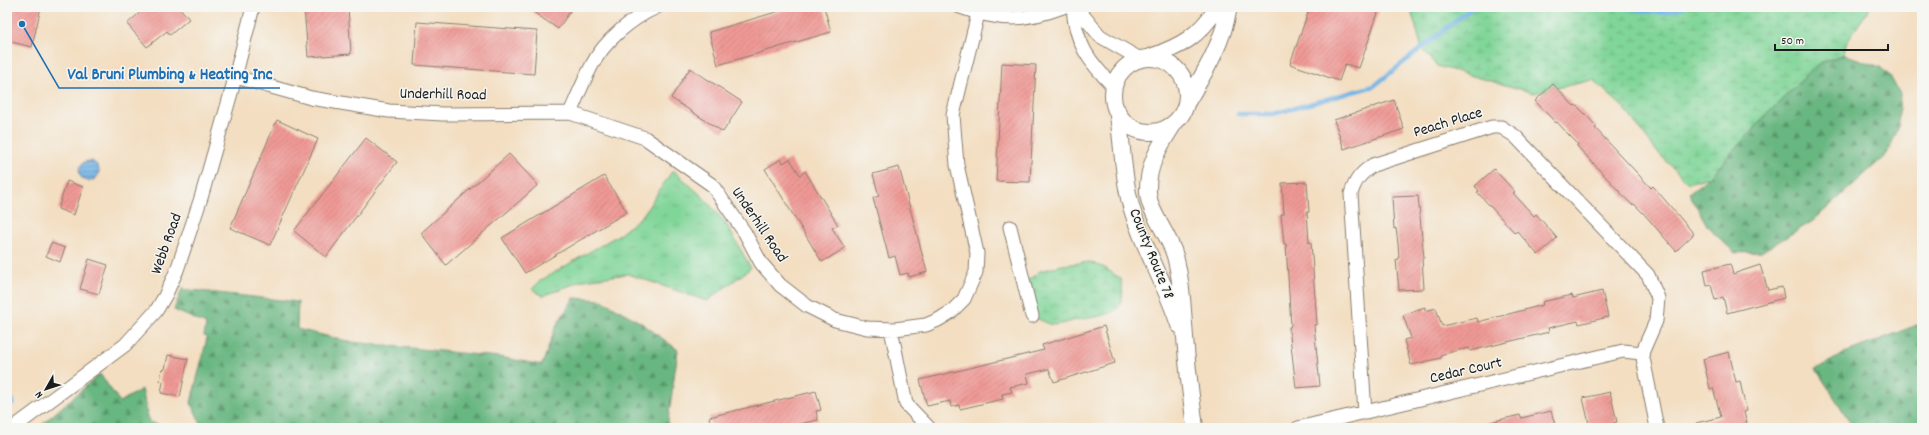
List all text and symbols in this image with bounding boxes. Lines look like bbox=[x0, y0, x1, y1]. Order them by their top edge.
scale bar bbox=[1775, 26, 1888, 52]
text: 50 m bbox=[1781, 33, 1804, 50]
callout: Val Bruni Plumbing & Heating Inc bbox=[59, 59, 280, 88]
text: Val Bruni Plumbing & Heating Inc bbox=[67, 64, 273, 88]
street label: Underhill Road bbox=[399, 83, 487, 107]
street label: Peach Place bbox=[1411, 102, 1485, 144]
street label: Underhill Road bbox=[725, 182, 793, 268]
street label: County Route 78 bbox=[1122, 205, 1180, 303]
street label: Webb Road bbox=[145, 210, 189, 278]
street label: Cedar Court bbox=[1428, 352, 1504, 390]
north arrow bbox=[26, 369, 66, 409]
text: N bbox=[32, 386, 48, 401]

